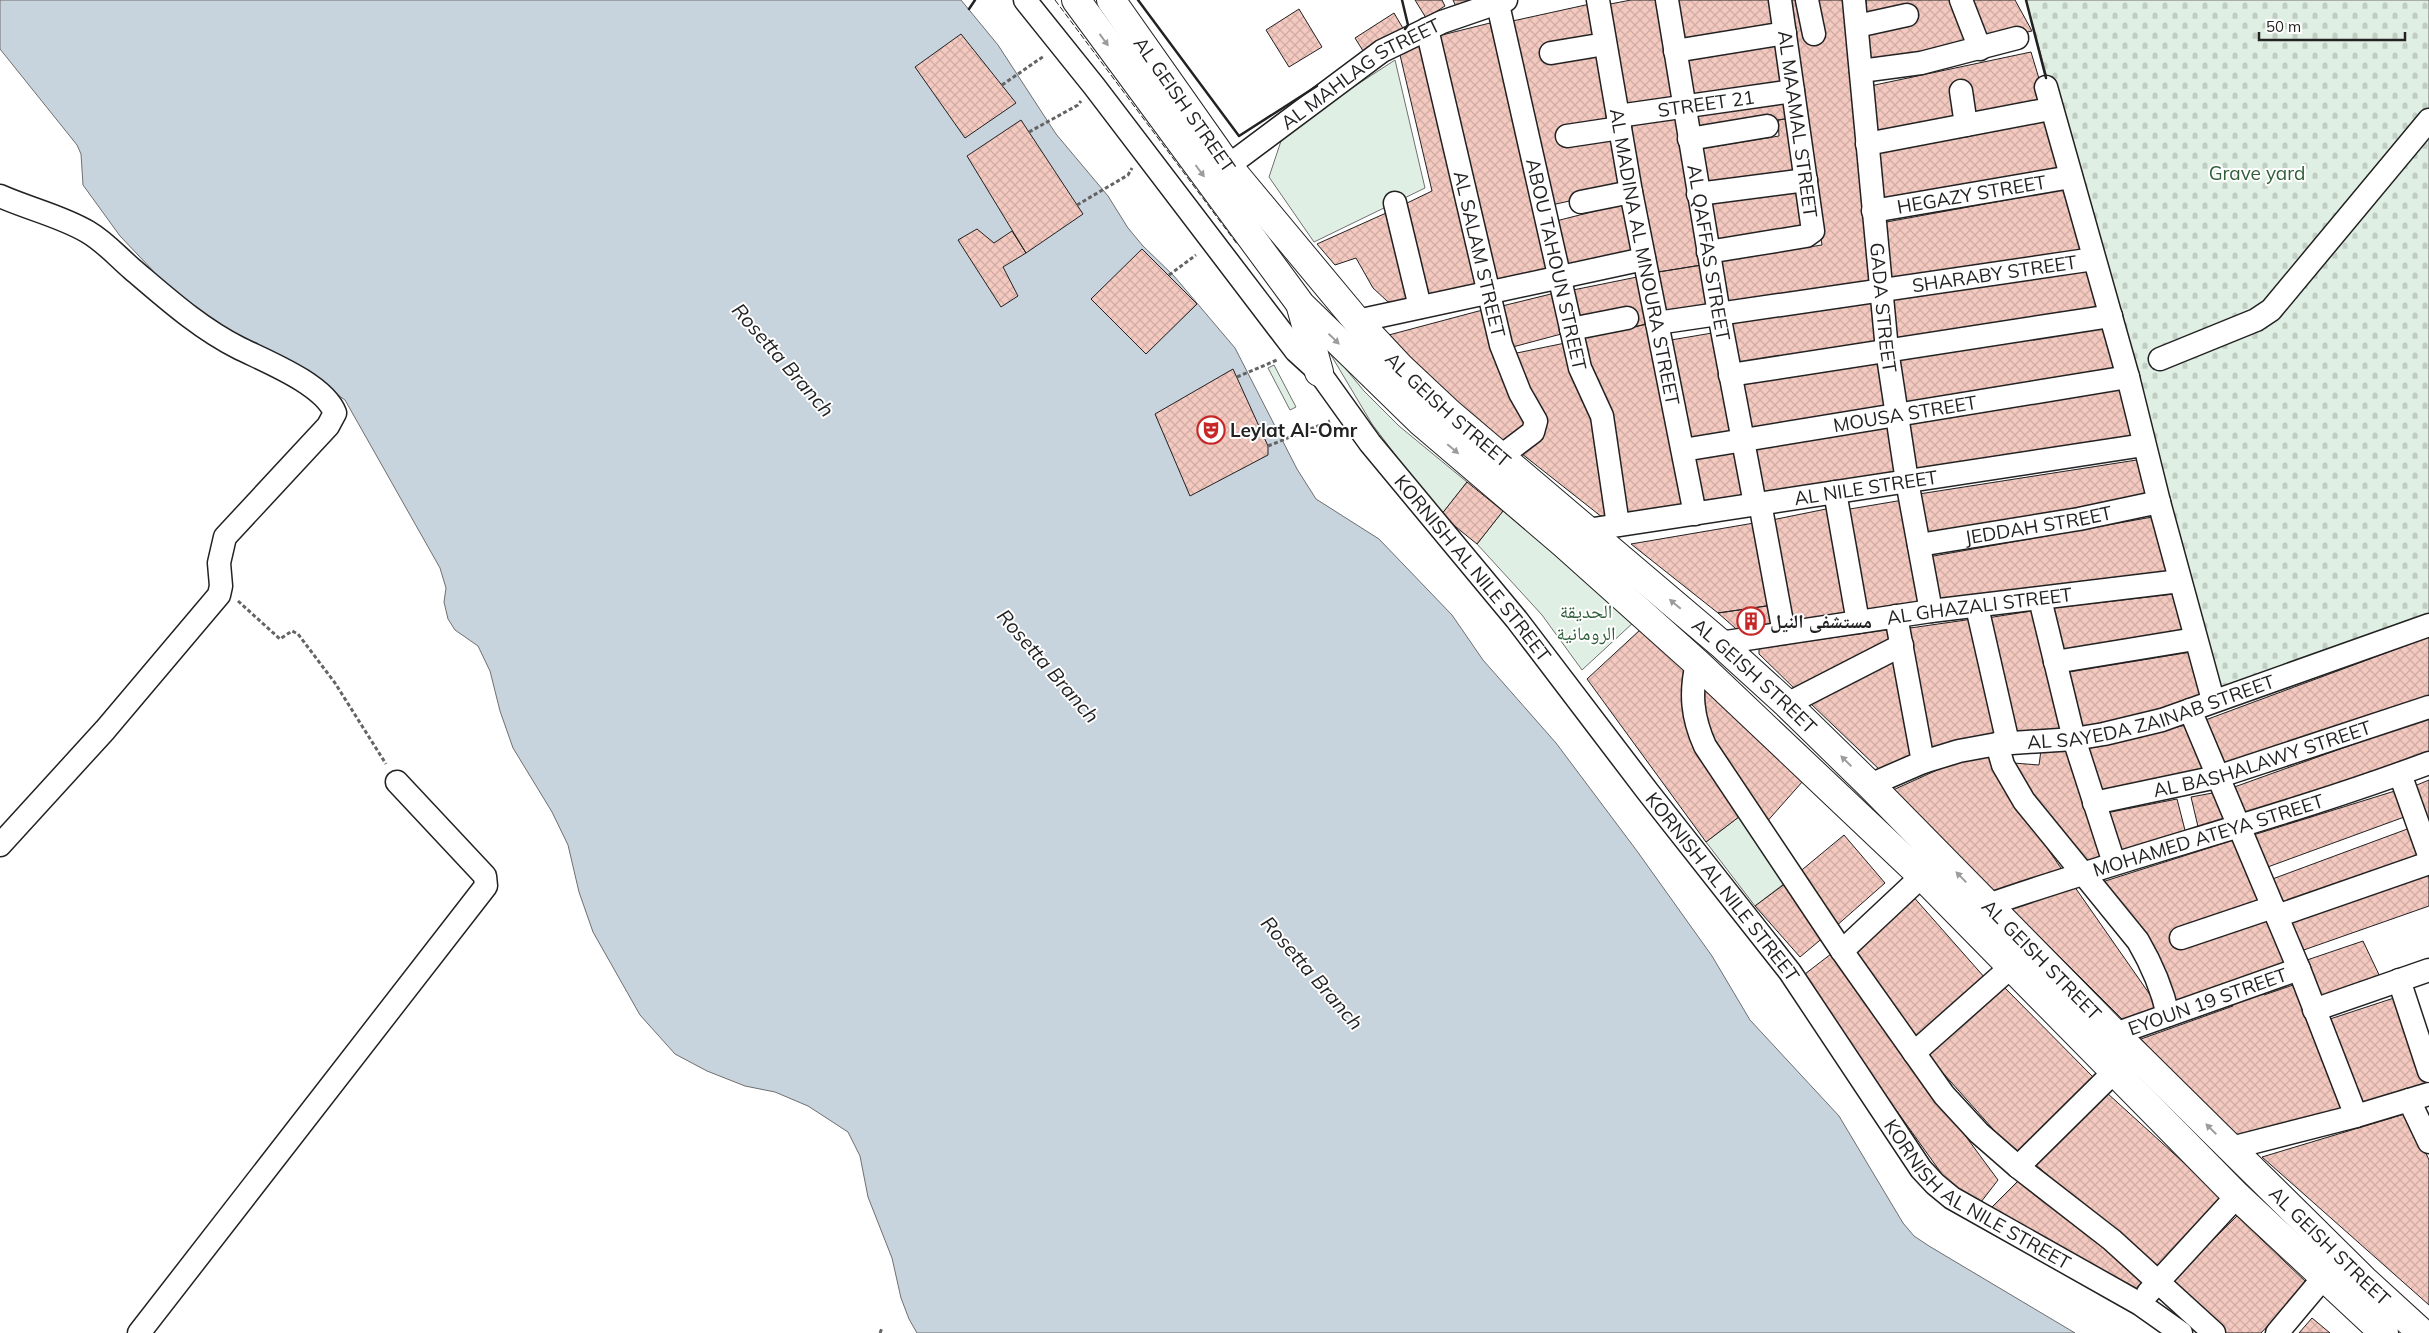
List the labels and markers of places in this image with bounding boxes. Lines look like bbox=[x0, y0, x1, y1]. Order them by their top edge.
theatre icon: Leylat Al-Omr bbox=[1196, 415, 1226, 445]
place label: Leylat Al-Omr bbox=[1230, 418, 1358, 442]
building icon: مستشفى النيل bbox=[1736, 606, 1766, 636]
place label: مستشفى النيل bbox=[1770, 609, 1872, 633]

